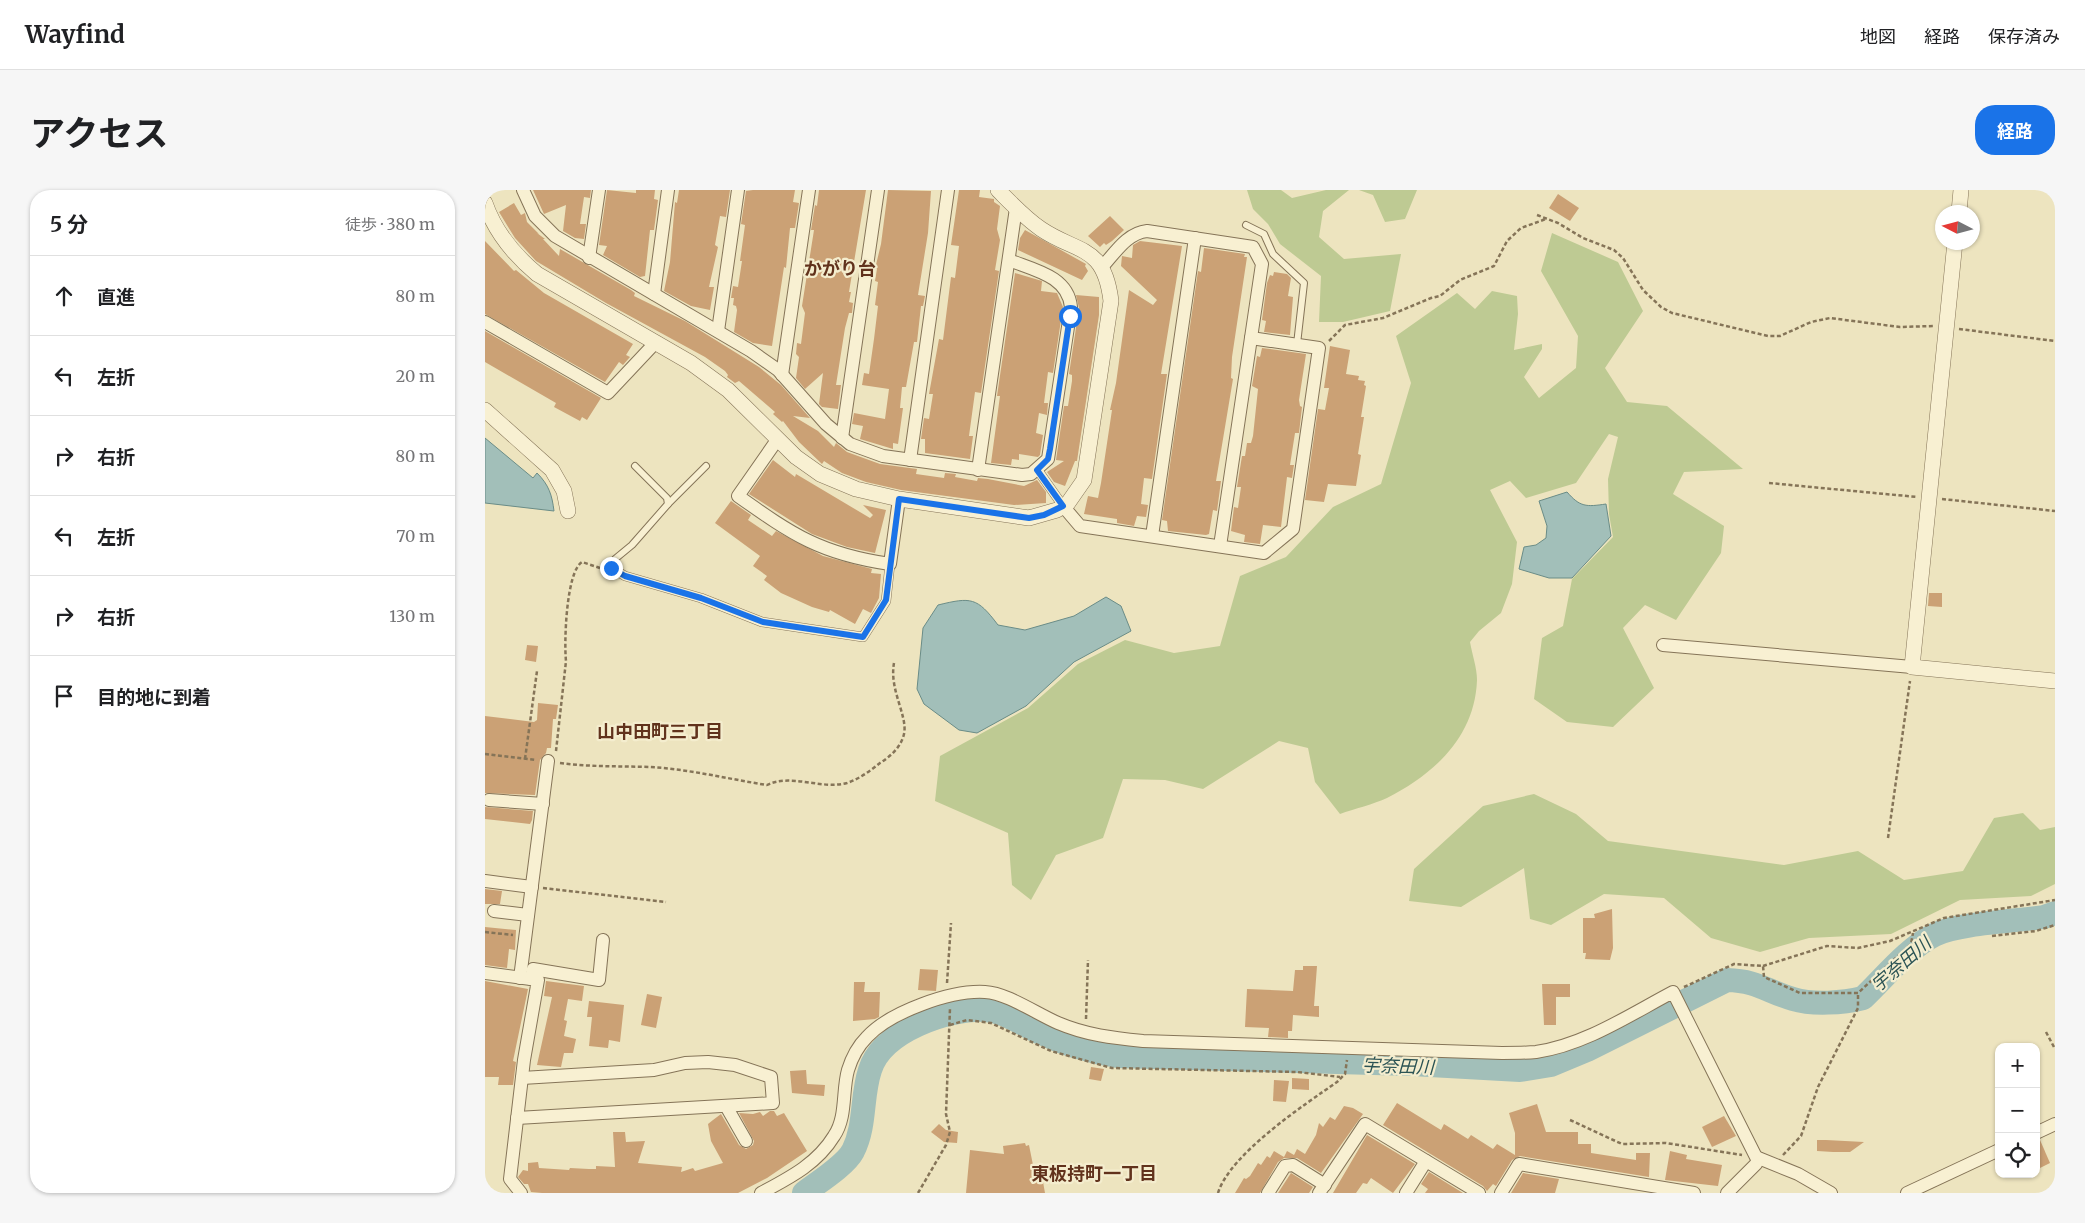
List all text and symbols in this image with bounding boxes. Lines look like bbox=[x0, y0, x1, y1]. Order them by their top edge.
text: Wayfind bbox=[25, 19, 125, 50]
text: 地図 bbox=[1860, 25, 1896, 48]
text: 経路 bbox=[1924, 25, 1960, 48]
text: 保存済み bbox=[1988, 25, 2060, 48]
button: 経路 bbox=[1975, 105, 2055, 155]
text: アクセス bbox=[30, 112, 168, 156]
north arrow bbox=[1935, 205, 1980, 250]
text: 5 分 bbox=[50, 211, 88, 238]
text: 徒歩 · 380 m bbox=[345, 214, 435, 234]
district label: かがり台 bbox=[804, 257, 876, 280]
icon: ahead bbox=[50, 282, 78, 310]
text: 直進 bbox=[97, 285, 135, 309]
text: 80 m bbox=[396, 286, 435, 306]
route start bbox=[1059, 305, 1082, 328]
icon: left bbox=[50, 362, 78, 390]
text: 左折 bbox=[97, 365, 135, 389]
text: 20 m bbox=[396, 366, 435, 386]
icon: right bbox=[50, 442, 78, 470]
text: 右折 bbox=[97, 445, 135, 469]
text: 80 m bbox=[396, 446, 435, 466]
icon: left bbox=[50, 522, 78, 550]
text: 左折 bbox=[97, 525, 135, 549]
text: 70 m bbox=[396, 526, 435, 546]
route end bbox=[600, 557, 623, 580]
icon: right bbox=[50, 602, 78, 630]
text: 右折 bbox=[97, 605, 135, 629]
text: 130 m bbox=[389, 606, 435, 626]
icon: arrive bbox=[50, 682, 78, 710]
text: 目的地に到着 bbox=[97, 685, 211, 709]
district label: 山中田町三丁目 bbox=[597, 720, 723, 743]
water label: 宇奈田川 bbox=[1866, 930, 1937, 996]
map controls bbox=[1995, 1043, 2040, 1178]
button: + bbox=[1995, 1043, 2040, 1088]
water label: 宇奈田川 bbox=[1362, 1053, 1436, 1079]
button: − bbox=[1995, 1088, 2040, 1133]
button: locate bbox=[1995, 1133, 2040, 1178]
district label: 東板持町一丁目 bbox=[1031, 1162, 1157, 1185]

